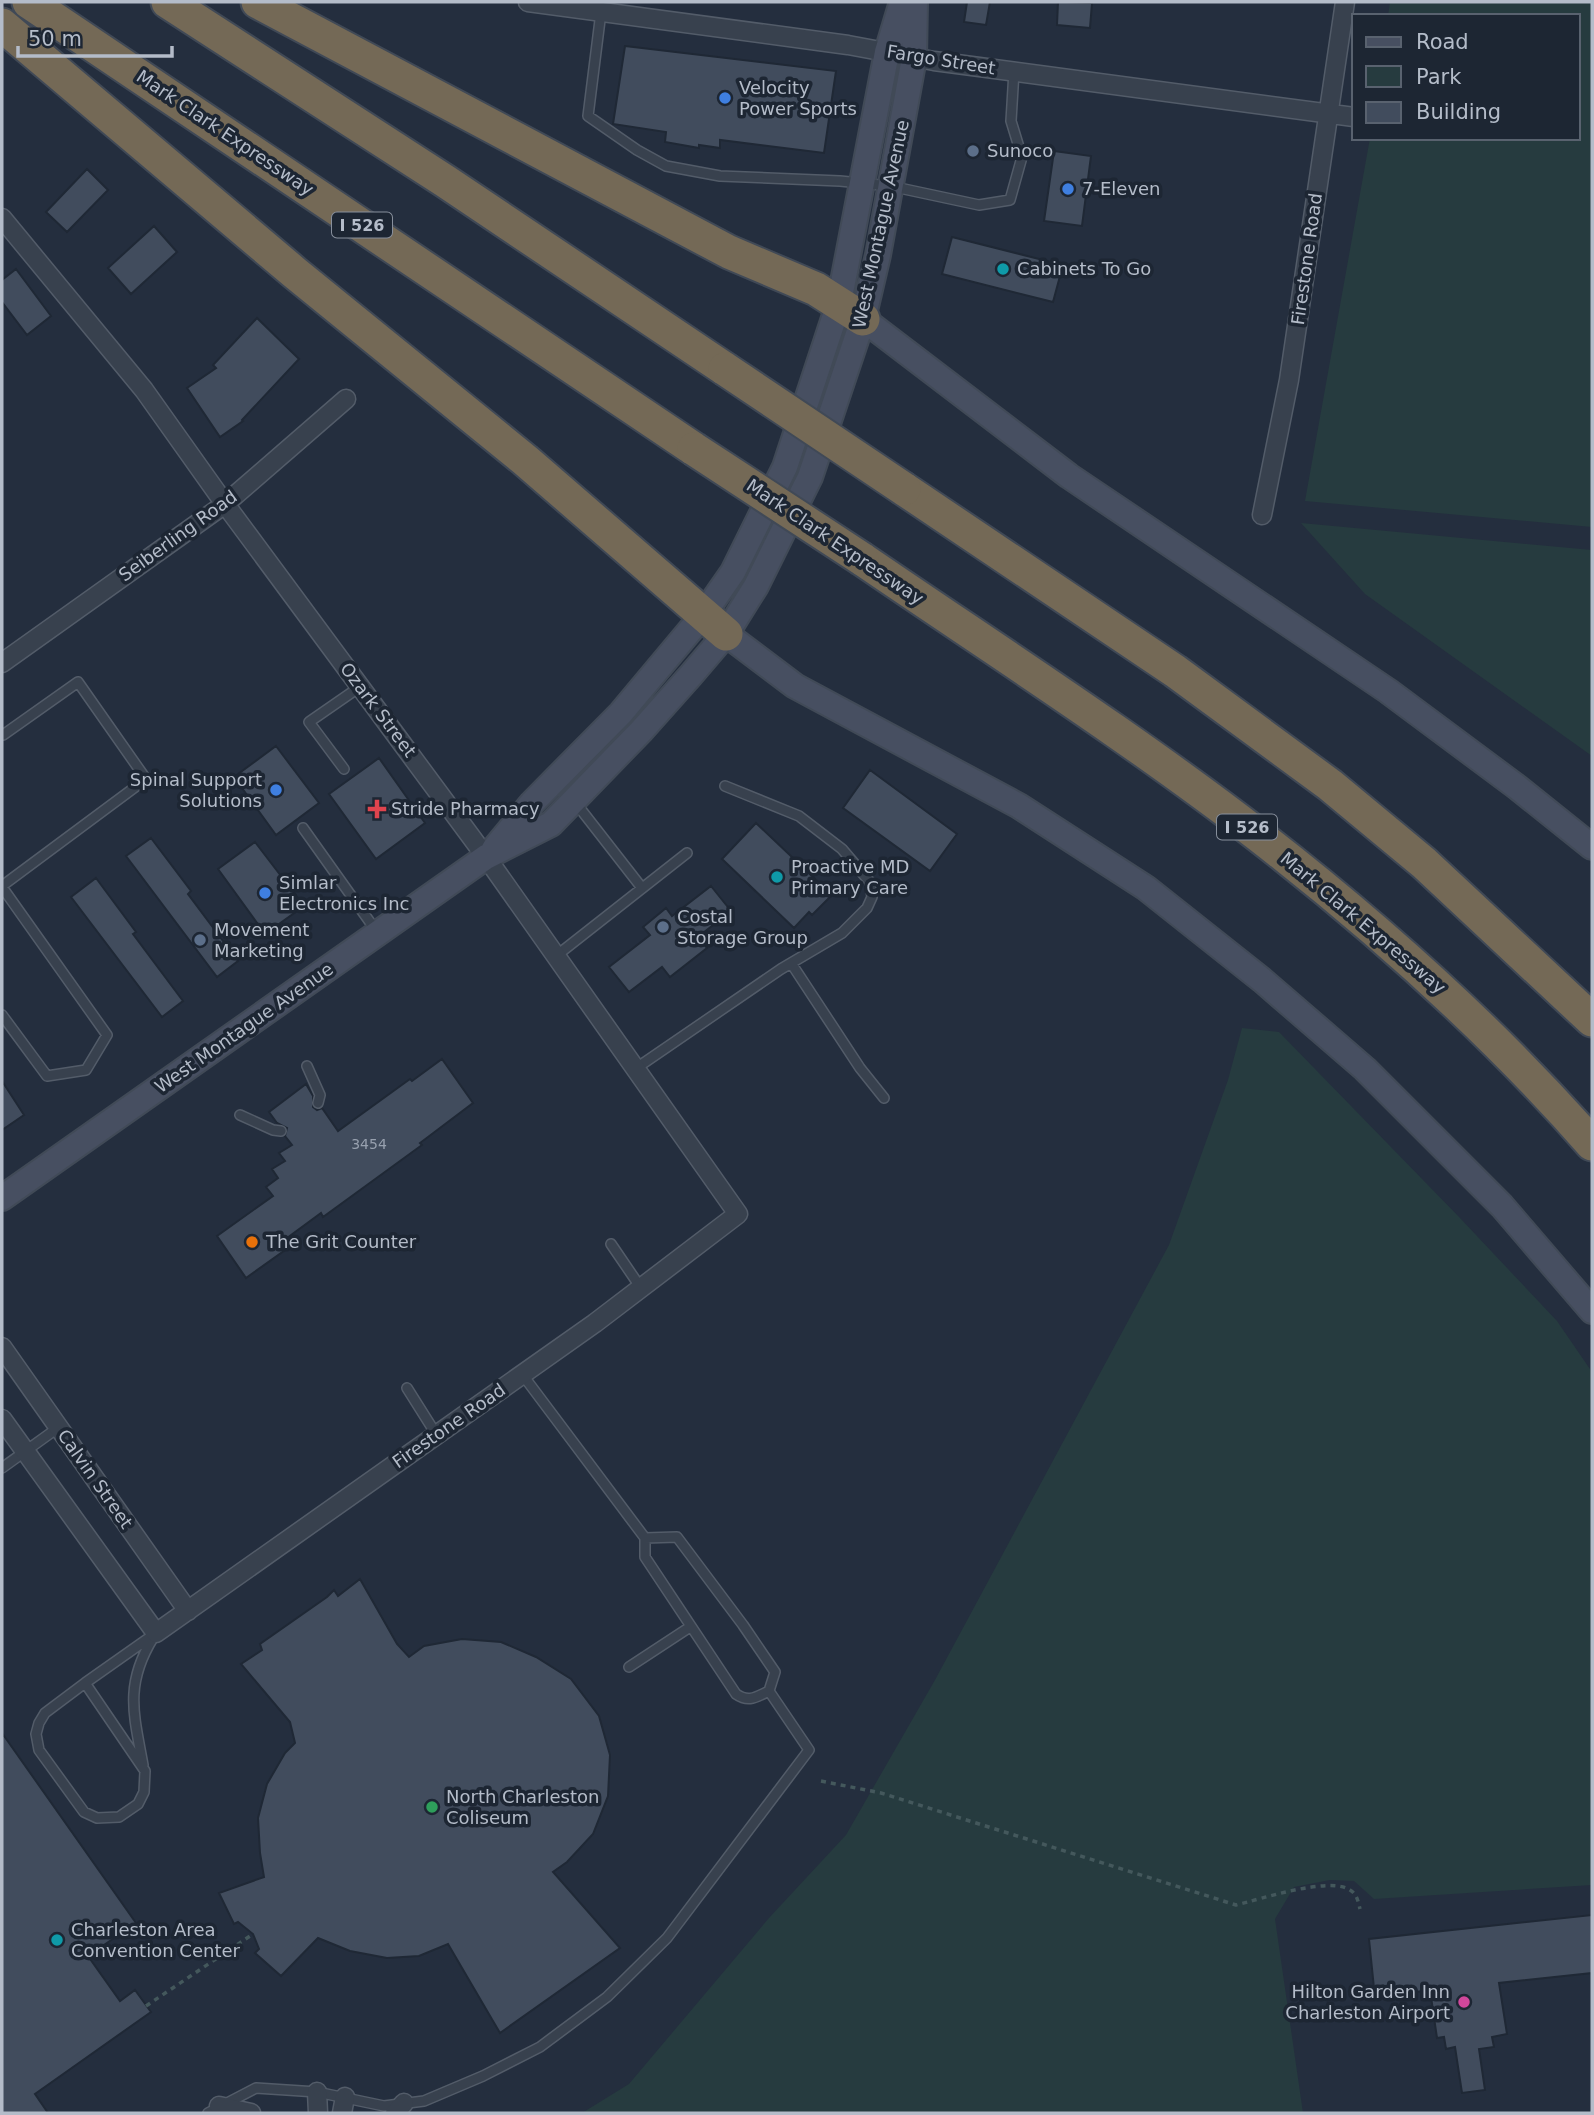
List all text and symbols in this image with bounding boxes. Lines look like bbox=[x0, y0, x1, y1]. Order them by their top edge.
scale bar bbox=[18, 14, 172, 58]
legend bbox=[1352, 14, 1580, 140]
text: 50 m bbox=[28, 27, 82, 51]
text: Road bbox=[1416, 30, 1469, 54]
street label: Fargo Street bbox=[885, 41, 997, 78]
street label: Mark Clark Expressway bbox=[133, 65, 318, 200]
text: Park bbox=[1416, 65, 1462, 89]
place label: Velocity Power Sports bbox=[739, 77, 857, 119]
marker: Velocity Power Sports bbox=[717, 90, 733, 106]
text: Building bbox=[1416, 100, 1501, 124]
street label: West Montague Avenue bbox=[848, 118, 913, 330]
place label: Sunoco bbox=[987, 140, 1053, 161]
marker: Sunoco bbox=[965, 143, 981, 159]
place label: 7-Eleven bbox=[1082, 178, 1161, 199]
marker: 7-Eleven bbox=[1060, 181, 1076, 197]
street label: Firestone Road bbox=[1287, 192, 1326, 326]
road number: I 526 bbox=[332, 213, 392, 238]
place label: Cabinets To Go bbox=[1017, 258, 1151, 279]
marker: Cabinets To Go bbox=[995, 261, 1011, 277]
street label: Mark Clark Expressway bbox=[743, 474, 928, 609]
street label: Seiberling Road bbox=[114, 486, 241, 586]
street label: Ozark Street bbox=[336, 658, 421, 761]
place label: Spinal Support Solutions bbox=[130, 769, 262, 811]
marker: Spinal Support Solutions bbox=[268, 782, 284, 798]
place label: Stride Pharmacy bbox=[391, 798, 540, 819]
marker: Stride Pharmacy bbox=[369, 801, 385, 817]
road number: I 526 bbox=[1217, 814, 1277, 840]
street label: Mark Clark Expressway bbox=[1277, 847, 1450, 998]
place label: Proactive MD Primary Care bbox=[791, 856, 909, 898]
marker: Proactive MD Primary Care bbox=[769, 869, 785, 885]
place label: Simlar Electronics Inc bbox=[279, 872, 409, 914]
marker: Simlar Electronics Inc bbox=[257, 885, 273, 901]
place label: Costal Storage Group bbox=[677, 906, 808, 948]
place label: Movement Marketing bbox=[214, 919, 309, 961]
marker: Costal Storage Group bbox=[655, 919, 671, 935]
marker: Movement Marketing bbox=[192, 932, 208, 948]
street label: West Montague Avenue bbox=[151, 958, 337, 1097]
house number: 3454 bbox=[351, 1136, 387, 1152]
place label: The Grit Counter bbox=[265, 1231, 417, 1252]
marker: The Grit Counter bbox=[244, 1234, 260, 1250]
street label: Firestone Road bbox=[388, 1379, 509, 1472]
street label: Calvin Street bbox=[54, 1425, 137, 1532]
place label: North Charleston Coliseum bbox=[446, 1786, 599, 1828]
marker: North Charleston Coliseum bbox=[424, 1799, 440, 1815]
place label: Charleston Area Convention Center bbox=[71, 1919, 241, 1961]
marker: Charleston Area Convention Center bbox=[49, 1932, 65, 1948]
place label: Hilton Garden Inn Charleston Airport bbox=[1285, 1981, 1450, 2023]
marker: Hilton Garden Inn Charleston Airport bbox=[1456, 1994, 1472, 2010]

